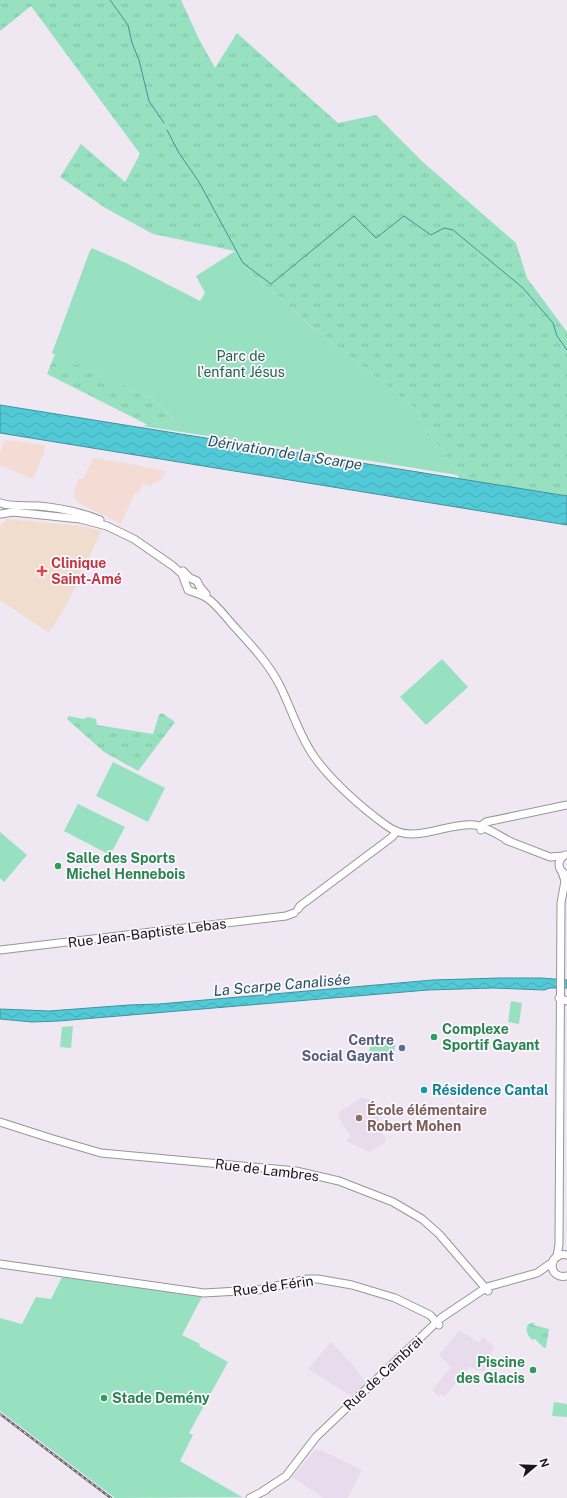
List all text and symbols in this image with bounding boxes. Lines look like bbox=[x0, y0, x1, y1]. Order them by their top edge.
park label: Parc de l'enfant Jésus bbox=[197, 348, 285, 380]
water label: Dérivation de la Scarpe bbox=[207, 432, 363, 473]
place label: Clinique Saint-Amé bbox=[51, 555, 122, 587]
marker: Clinique Saint-Amé bbox=[36, 565, 48, 577]
place label: Salle des Sports Michel Hennebois bbox=[66, 850, 185, 882]
marker: Salle des Sports Michel Hennebois bbox=[53, 861, 63, 871]
street label: Rue Jean-Baptiste Lebas bbox=[67, 915, 227, 951]
water label: La Scarpe Canalisée bbox=[213, 970, 351, 999]
place label: Complexe Sportif Gayant bbox=[442, 1021, 540, 1053]
place label: Centre Social Gayant bbox=[302, 1032, 394, 1064]
marker: Complexe Sportif Gayant bbox=[429, 1032, 439, 1042]
marker: Centre Social Gayant bbox=[397, 1043, 407, 1053]
place label: Résidence Cantal bbox=[432, 1082, 549, 1098]
marker: Résidence Cantal bbox=[419, 1085, 429, 1095]
place label: École élémentaire Robert Mohen bbox=[367, 1101, 487, 1134]
marker: École élémentaire Robert Mohen bbox=[354, 1113, 364, 1123]
street label: Rue de Lambres bbox=[214, 1156, 320, 1184]
street label: Rue de Férin bbox=[232, 1272, 314, 1300]
street label: Rue de Cambrai bbox=[340, 1332, 426, 1414]
place label: Piscine des Glacis bbox=[456, 1354, 525, 1386]
marker: Piscine des Glacis bbox=[528, 1365, 538, 1375]
place label: Stade Demény bbox=[112, 1390, 210, 1406]
marker: Stade Demény bbox=[99, 1393, 109, 1403]
north arrow bbox=[515, 1446, 555, 1486]
text: N bbox=[537, 1457, 552, 1469]

